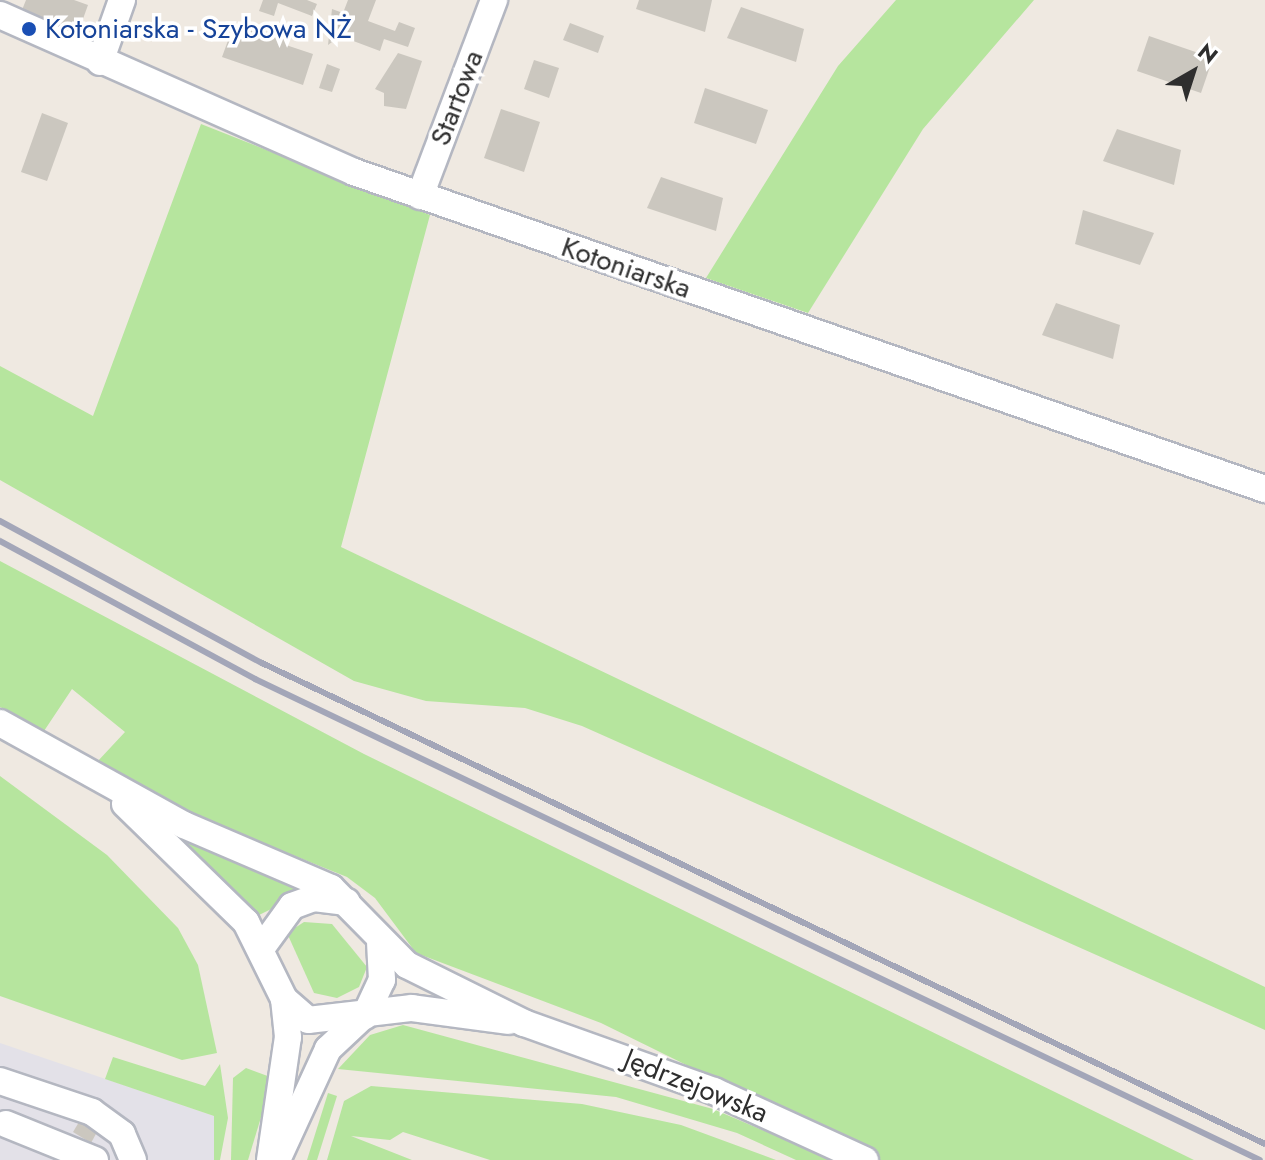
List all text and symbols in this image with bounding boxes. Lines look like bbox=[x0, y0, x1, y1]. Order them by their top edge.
place label: Kotoniarska - Szybowa NŻ bbox=[45, 12, 352, 46]
marker: Kotoniarska - Szybowa NŻ bbox=[20, 20, 38, 38]
north arrow bbox=[1153, 32, 1233, 112]
text: N bbox=[1191, 35, 1225, 71]
street label: Startowa bbox=[424, 46, 490, 150]
street label: Kotoniarska bbox=[557, 230, 695, 306]
street label: Jędrzejowska bbox=[619, 1042, 773, 1130]

